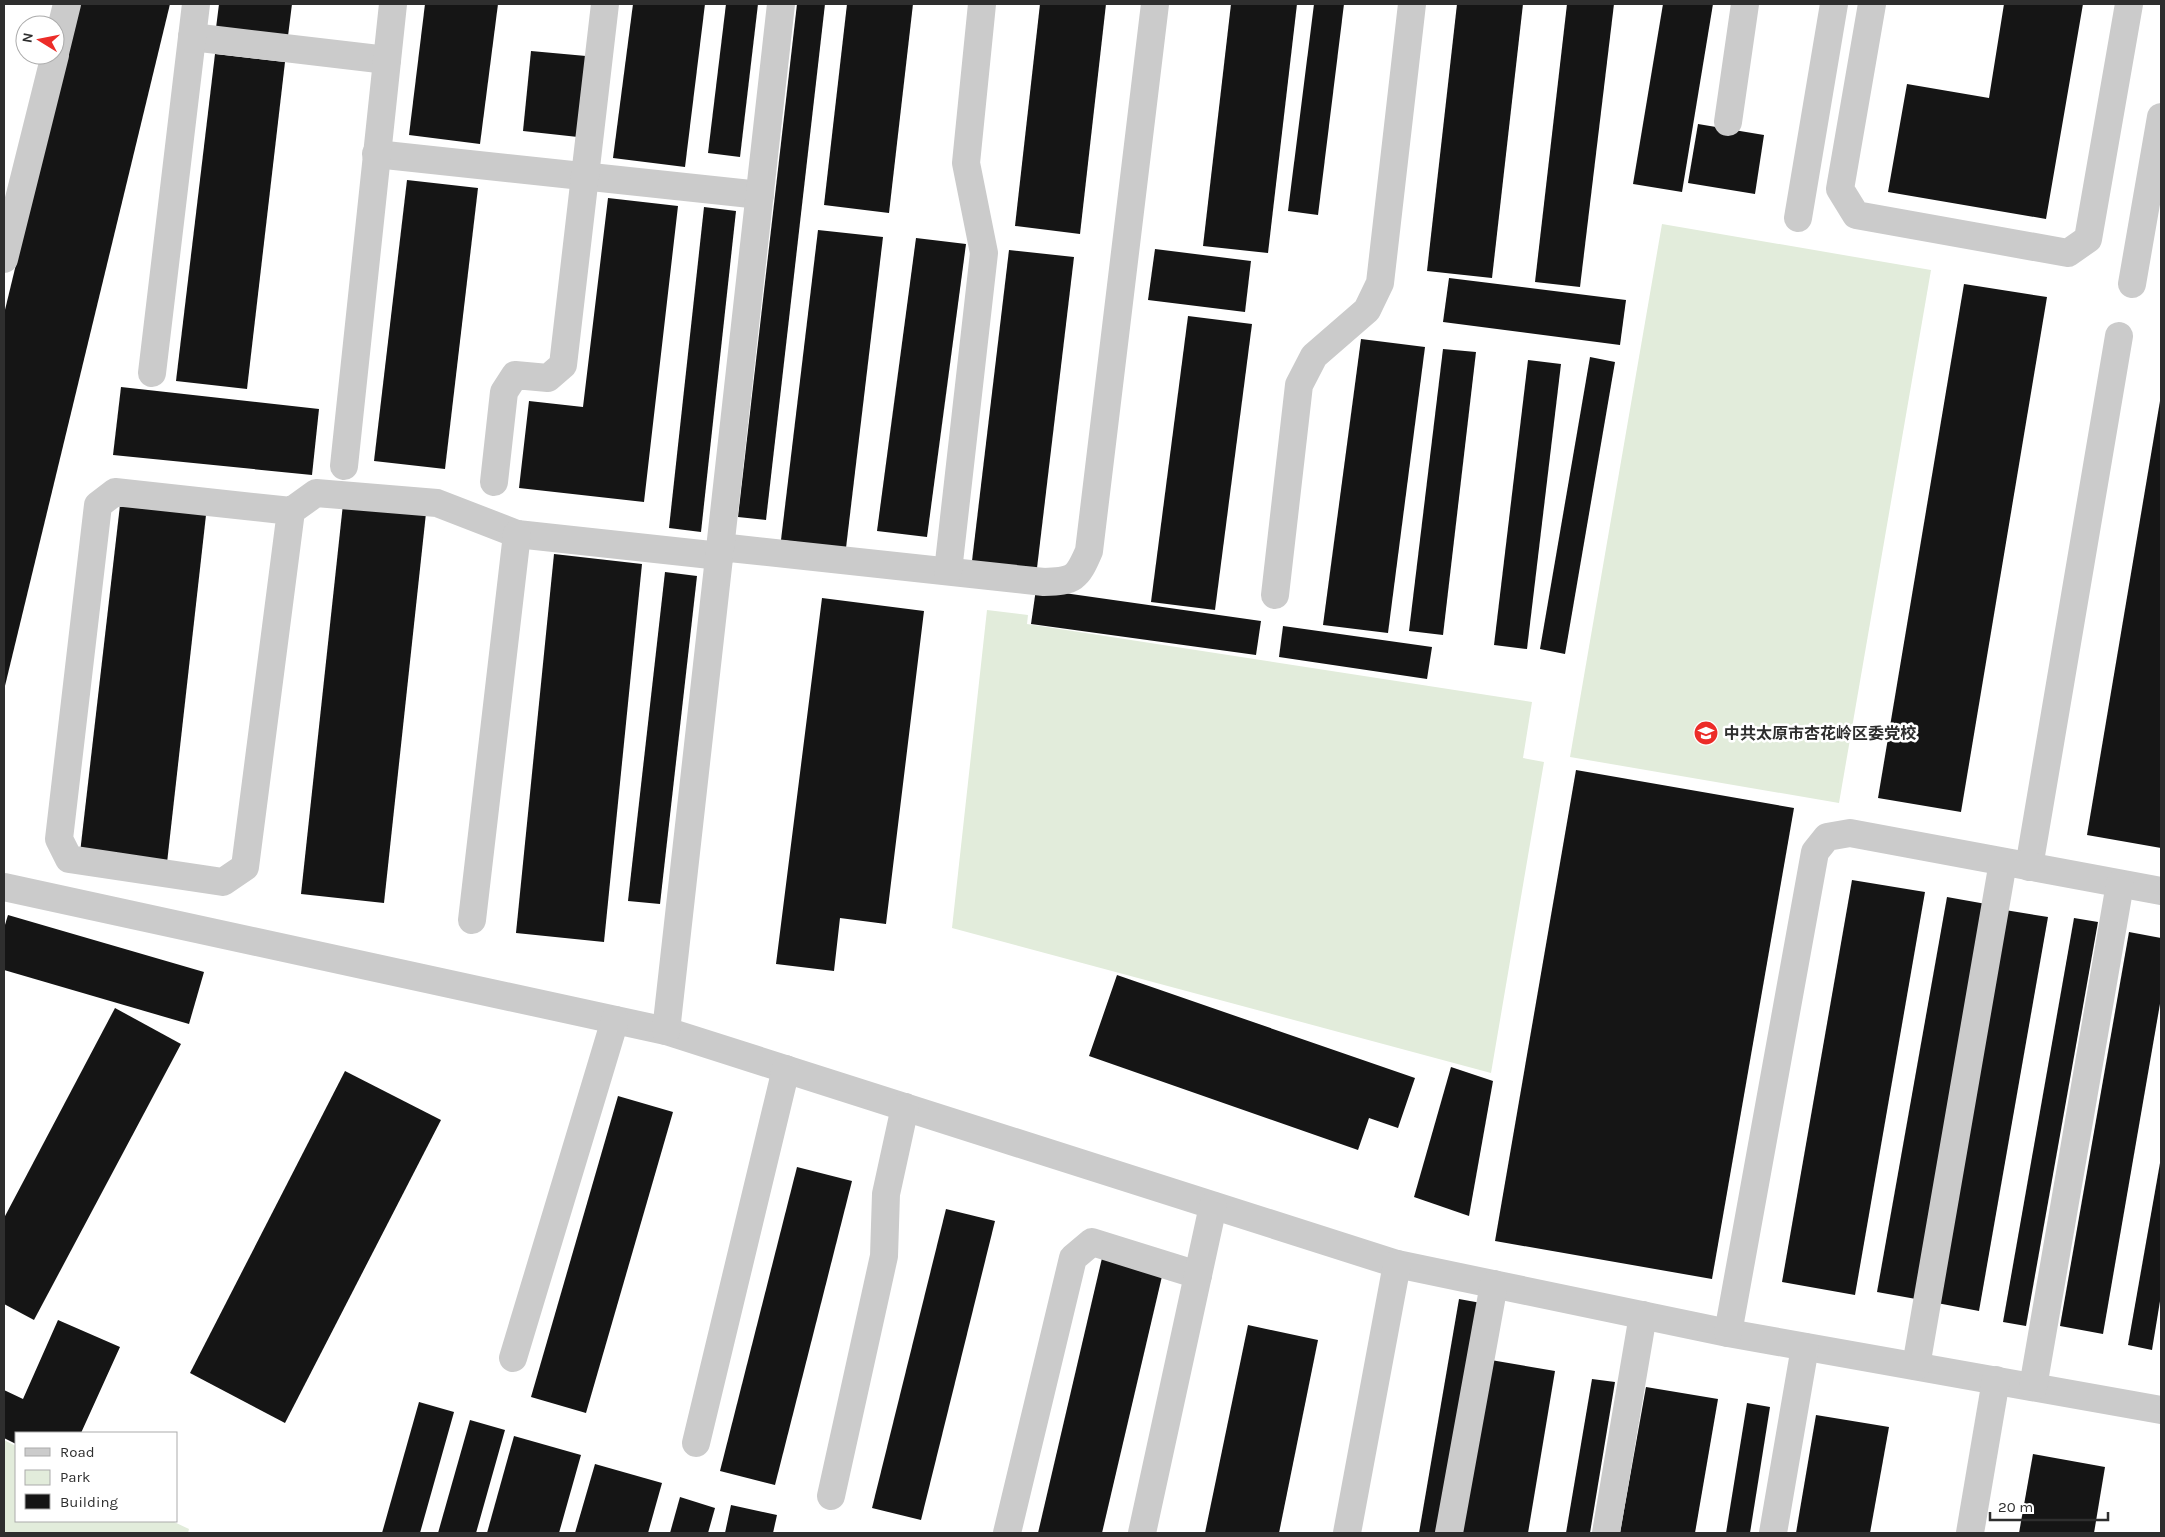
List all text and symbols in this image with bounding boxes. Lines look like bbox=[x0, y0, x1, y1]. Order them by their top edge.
north arrow bbox=[15, 15, 65, 65]
text: N bbox=[18, 31, 37, 44]
school or university icon: 中共太原市杏花岭区委党校 bbox=[1693, 720, 1719, 746]
place label: 中共太原市杏花岭区委党校 bbox=[1724, 724, 1917, 743]
legend bbox=[15, 1432, 178, 1522]
text: Road bbox=[60, 1443, 95, 1461]
text: Park bbox=[60, 1468, 90, 1486]
scale bar bbox=[1990, 1490, 2108, 1522]
text: Building bbox=[60, 1493, 118, 1511]
text: 20 m bbox=[1998, 1498, 2033, 1516]

